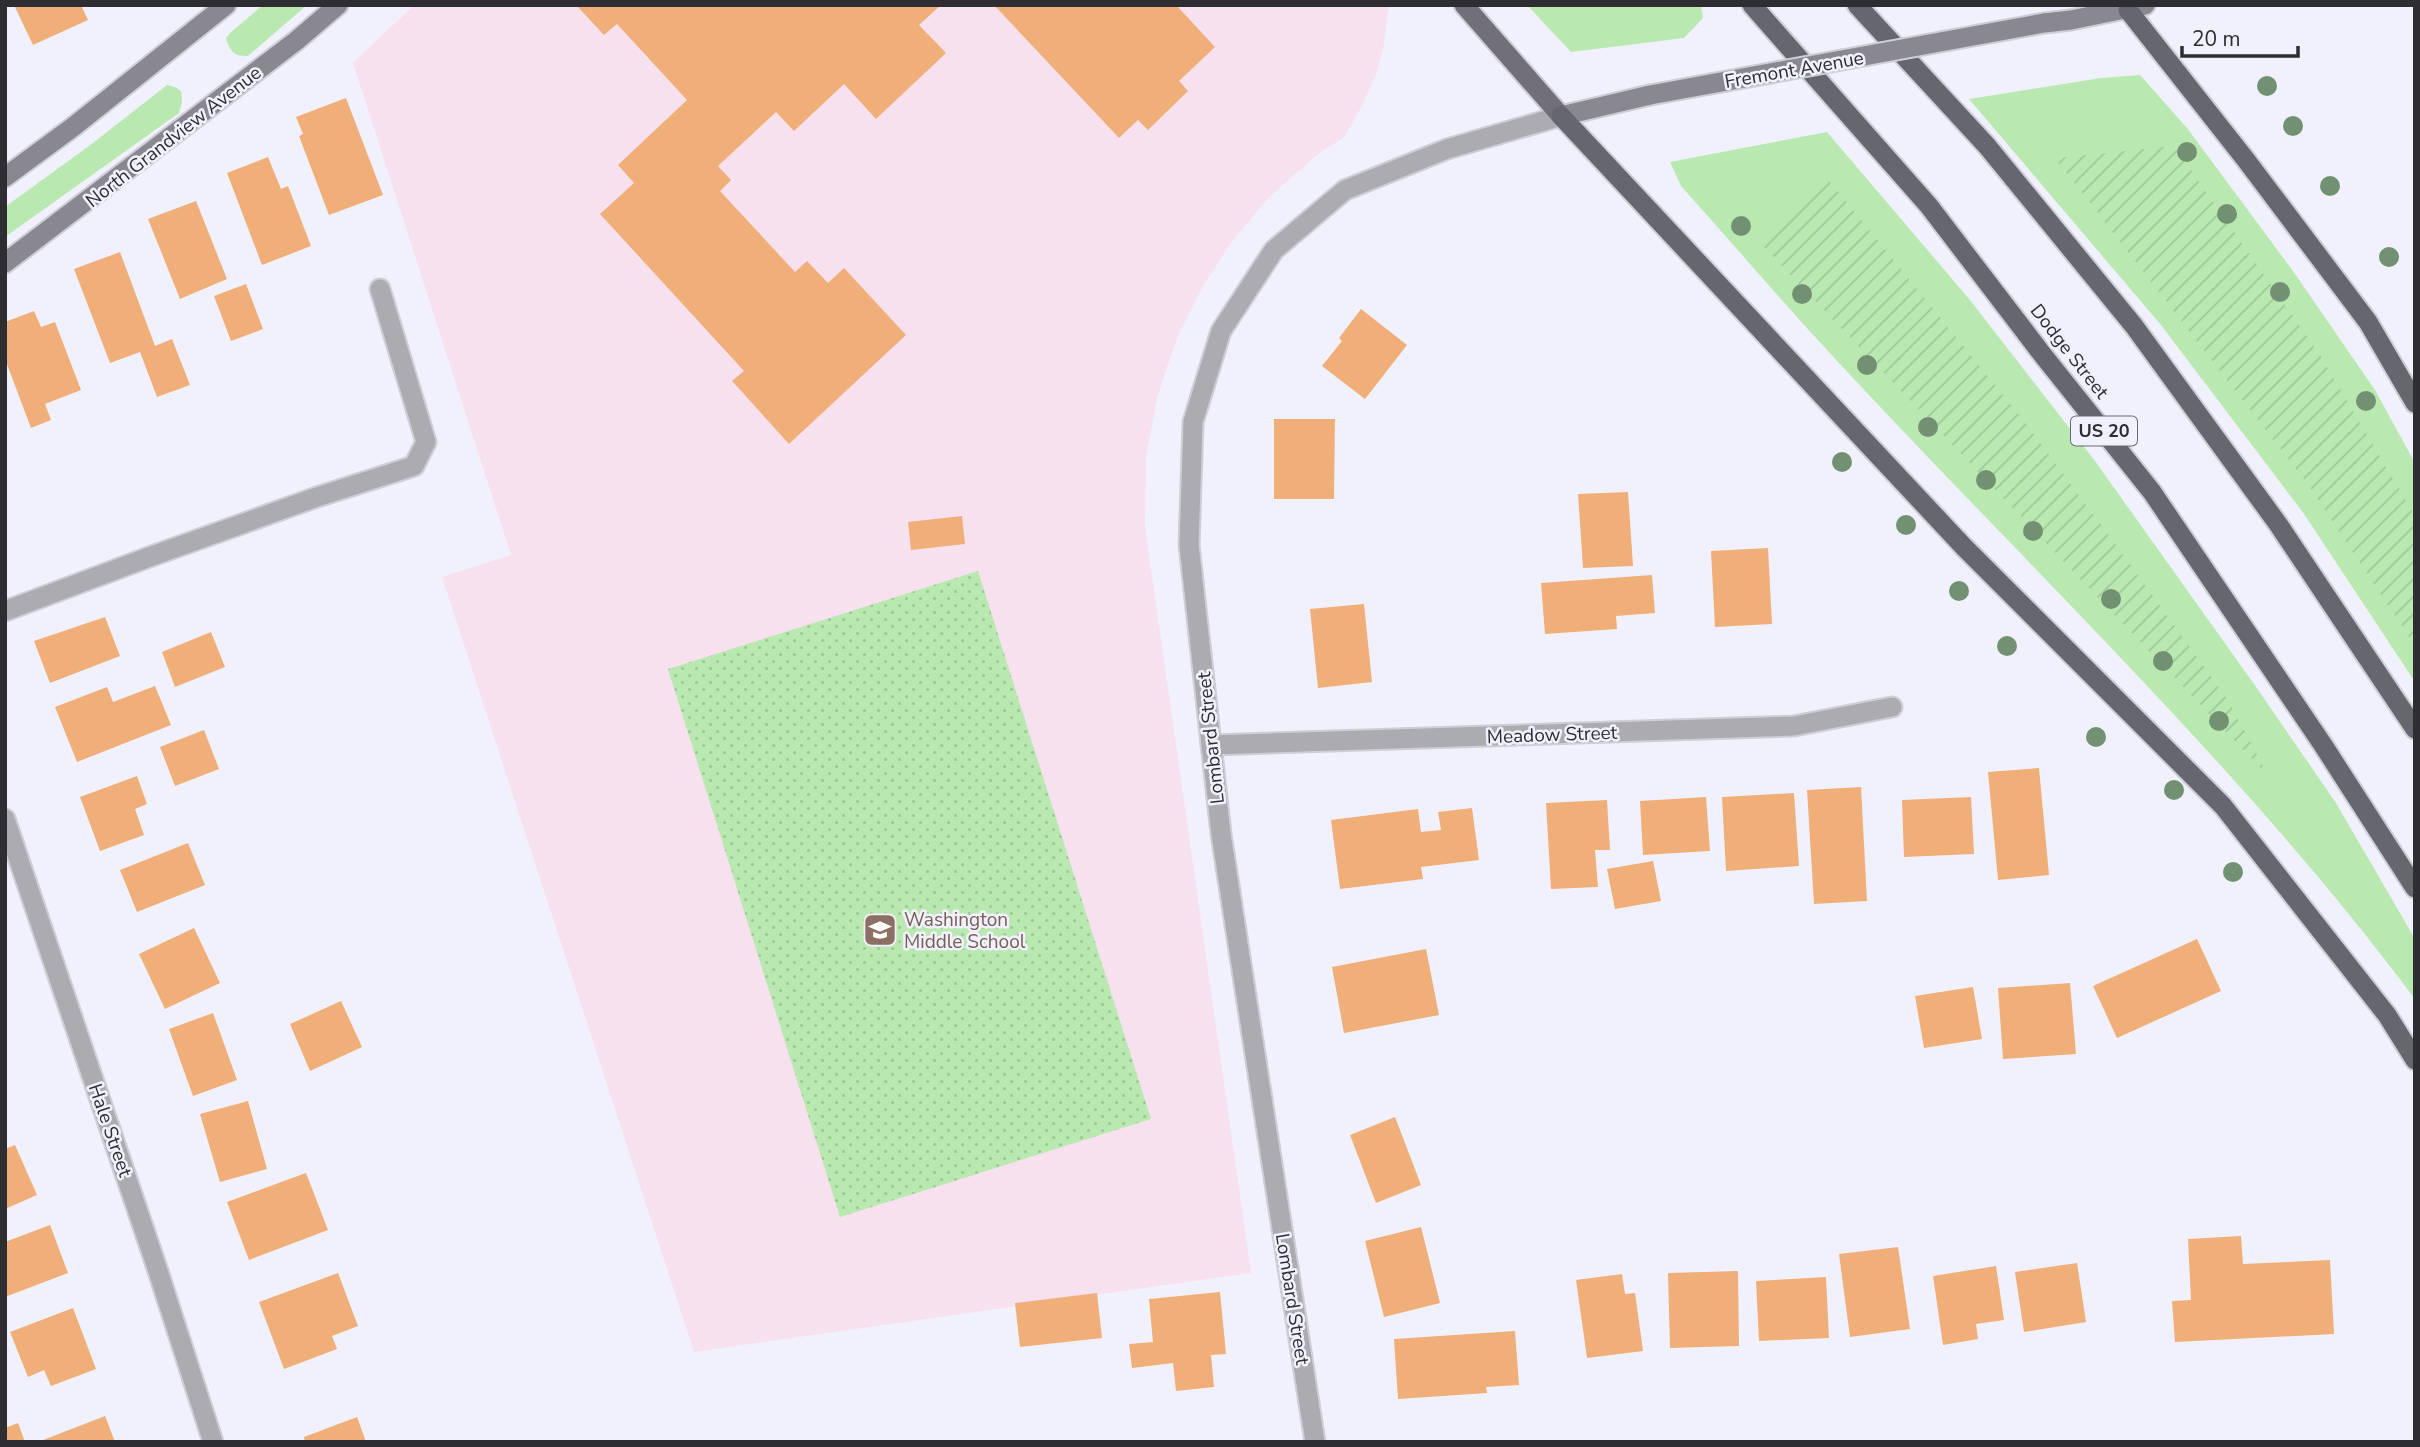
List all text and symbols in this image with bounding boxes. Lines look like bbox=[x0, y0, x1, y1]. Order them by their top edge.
scale bar bbox=[2182, 14, 2298, 58]
text: 20 m bbox=[2192, 25, 2241, 53]
street label: Fremont Avenue bbox=[1723, 45, 1866, 95]
street label: North Grandview Avenue bbox=[80, 60, 267, 214]
street label: Dodge Street bbox=[2024, 299, 2115, 405]
road number: US 20 bbox=[2071, 416, 2137, 446]
street label: Lombard Street bbox=[1191, 670, 1231, 805]
street label: Meadow Street bbox=[1486, 720, 1618, 750]
place label: Washington Middle School bbox=[904, 907, 1026, 955]
school or university icon: Washington Middle School bbox=[861, 911, 899, 949]
street label: Hale Street bbox=[82, 1080, 138, 1181]
street label: Lombard Street bbox=[1269, 1232, 1315, 1367]

